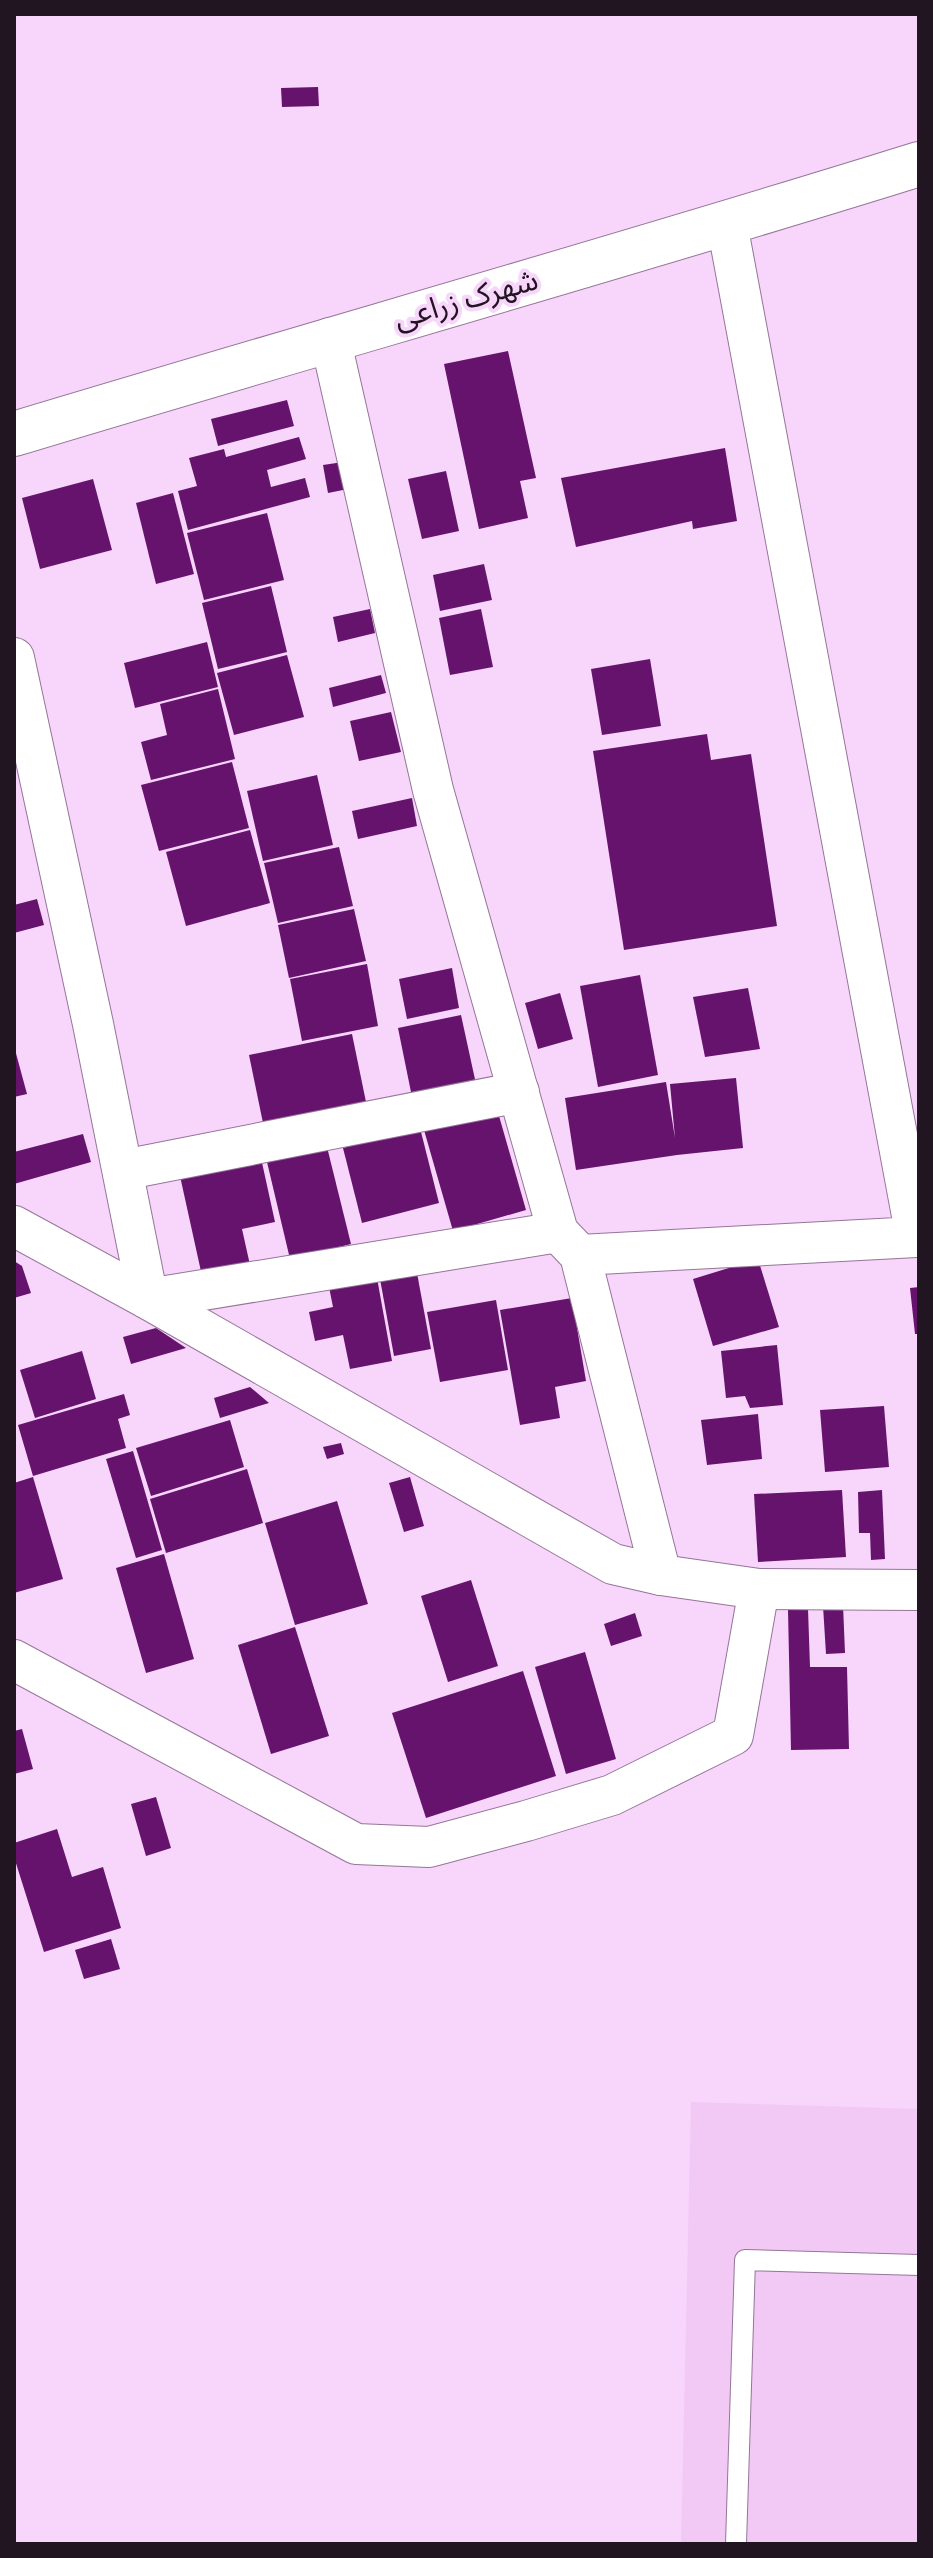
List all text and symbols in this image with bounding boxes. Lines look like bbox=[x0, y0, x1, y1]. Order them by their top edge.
street label: شهرک زراعی bbox=[389, 259, 542, 336]

